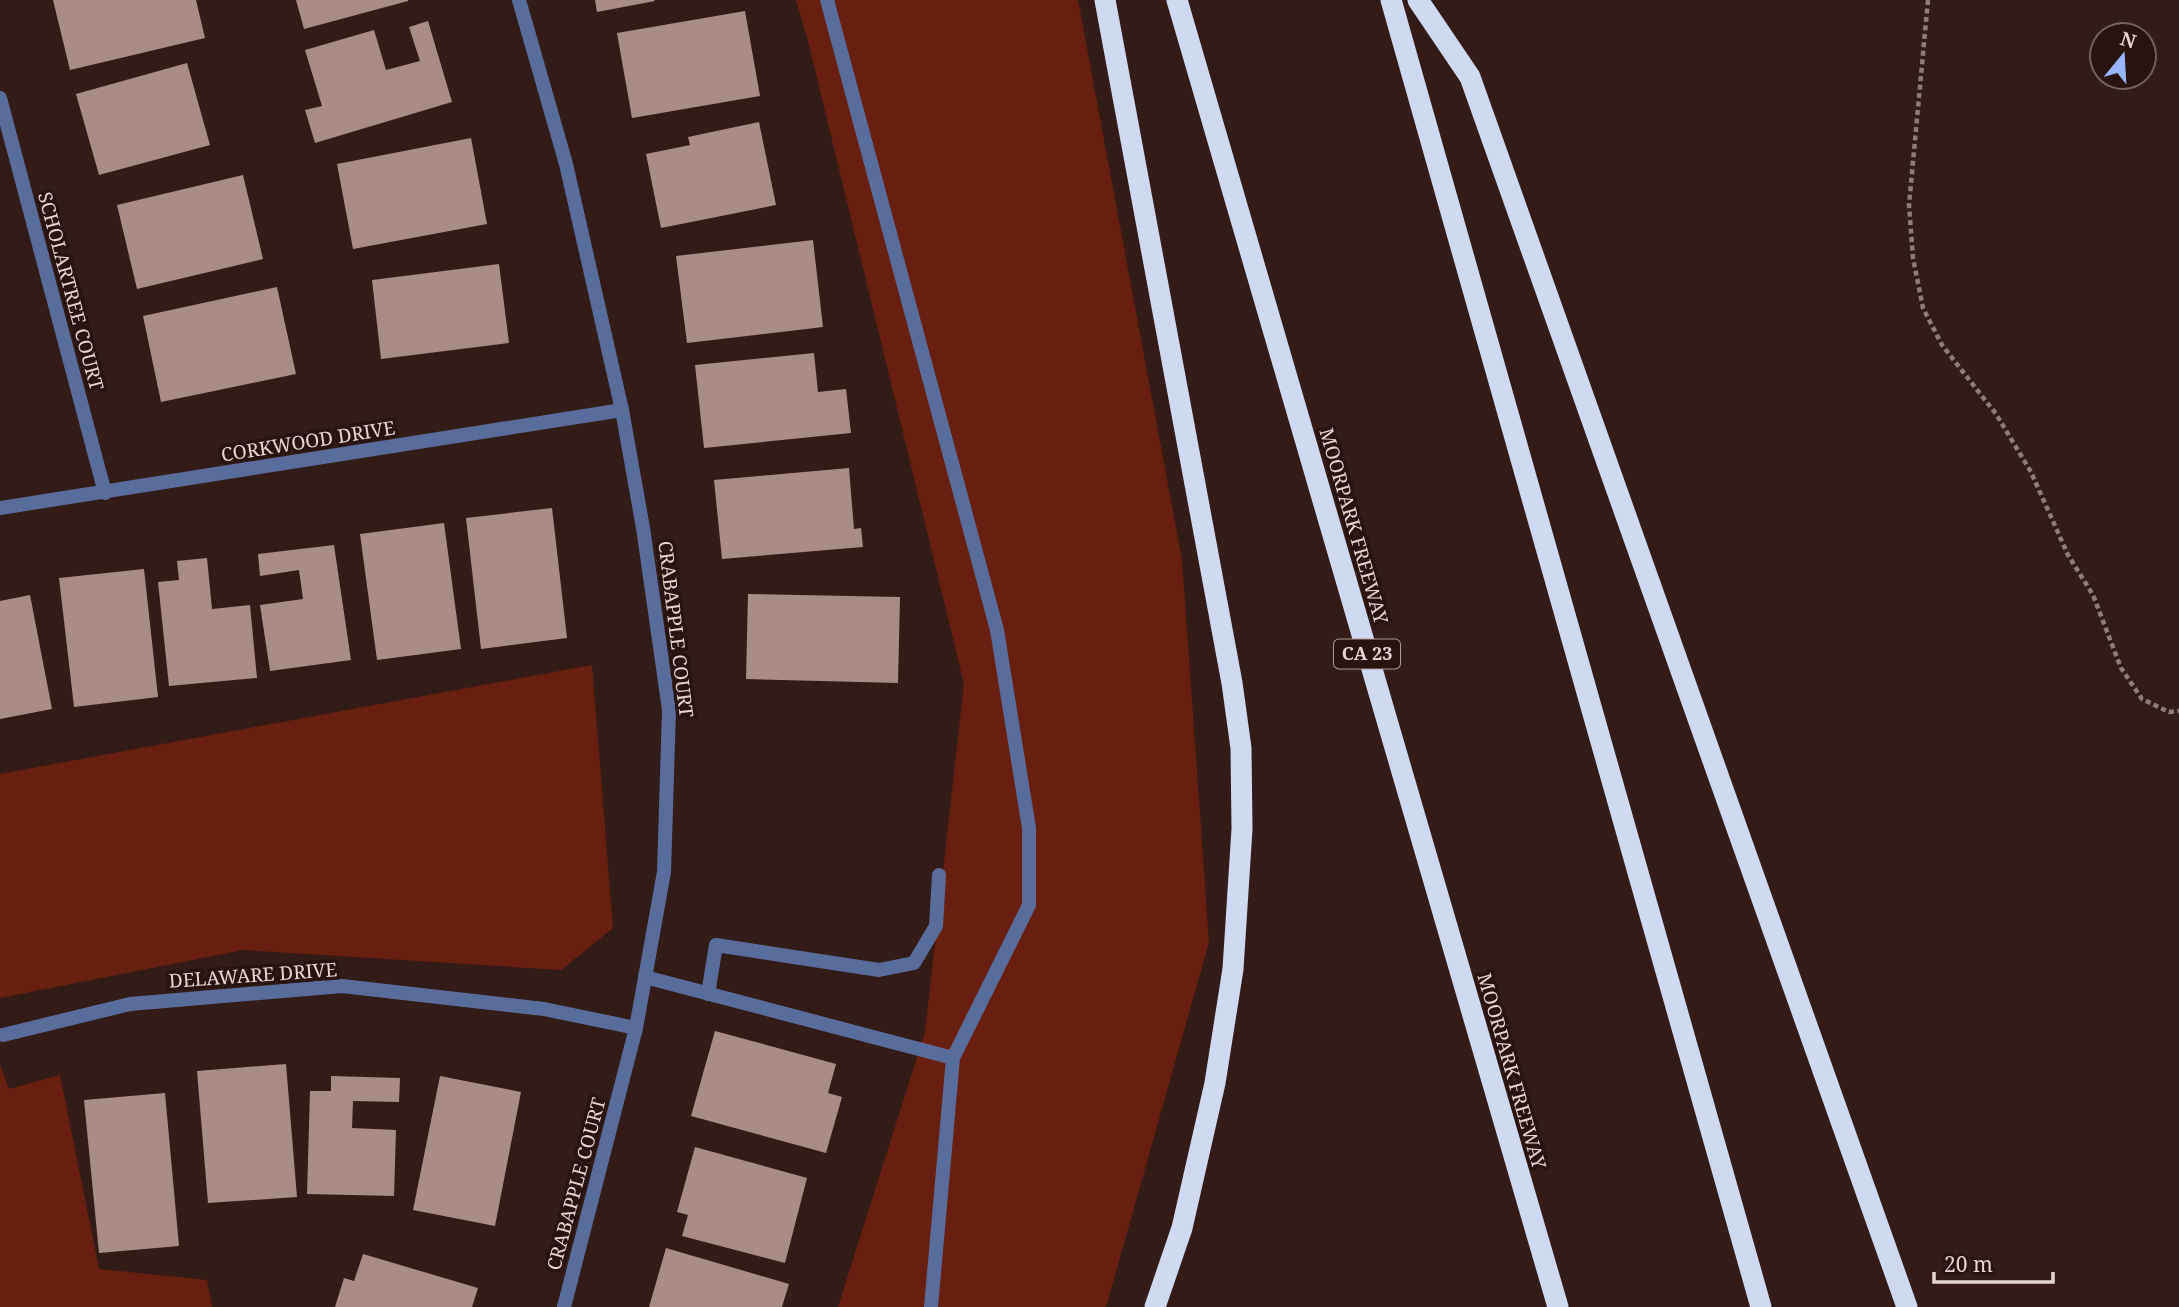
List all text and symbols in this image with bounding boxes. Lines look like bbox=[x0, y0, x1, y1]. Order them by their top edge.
north arrow bbox=[2088, 21, 2158, 91]
text: N bbox=[2117, 25, 2139, 55]
street label: SCHOLARTREE COURT bbox=[32, 189, 110, 393]
street label: CORKWOOD DRIVE bbox=[219, 414, 397, 468]
street label: MOORPARK FREEWAY bbox=[1314, 425, 1394, 627]
street label: CRABAPPLE COURT bbox=[652, 539, 700, 719]
road number: CA 23 bbox=[1334, 640, 1400, 668]
street label: DELAWARE DRIVE bbox=[168, 956, 338, 994]
street label: MOORPARK FREEWAY bbox=[1472, 970, 1552, 1172]
street label: CRABAPPLE COURT bbox=[540, 1094, 612, 1273]
scale bar bbox=[1934, 1240, 2053, 1284]
text: 20 m bbox=[1944, 1250, 1993, 1278]

